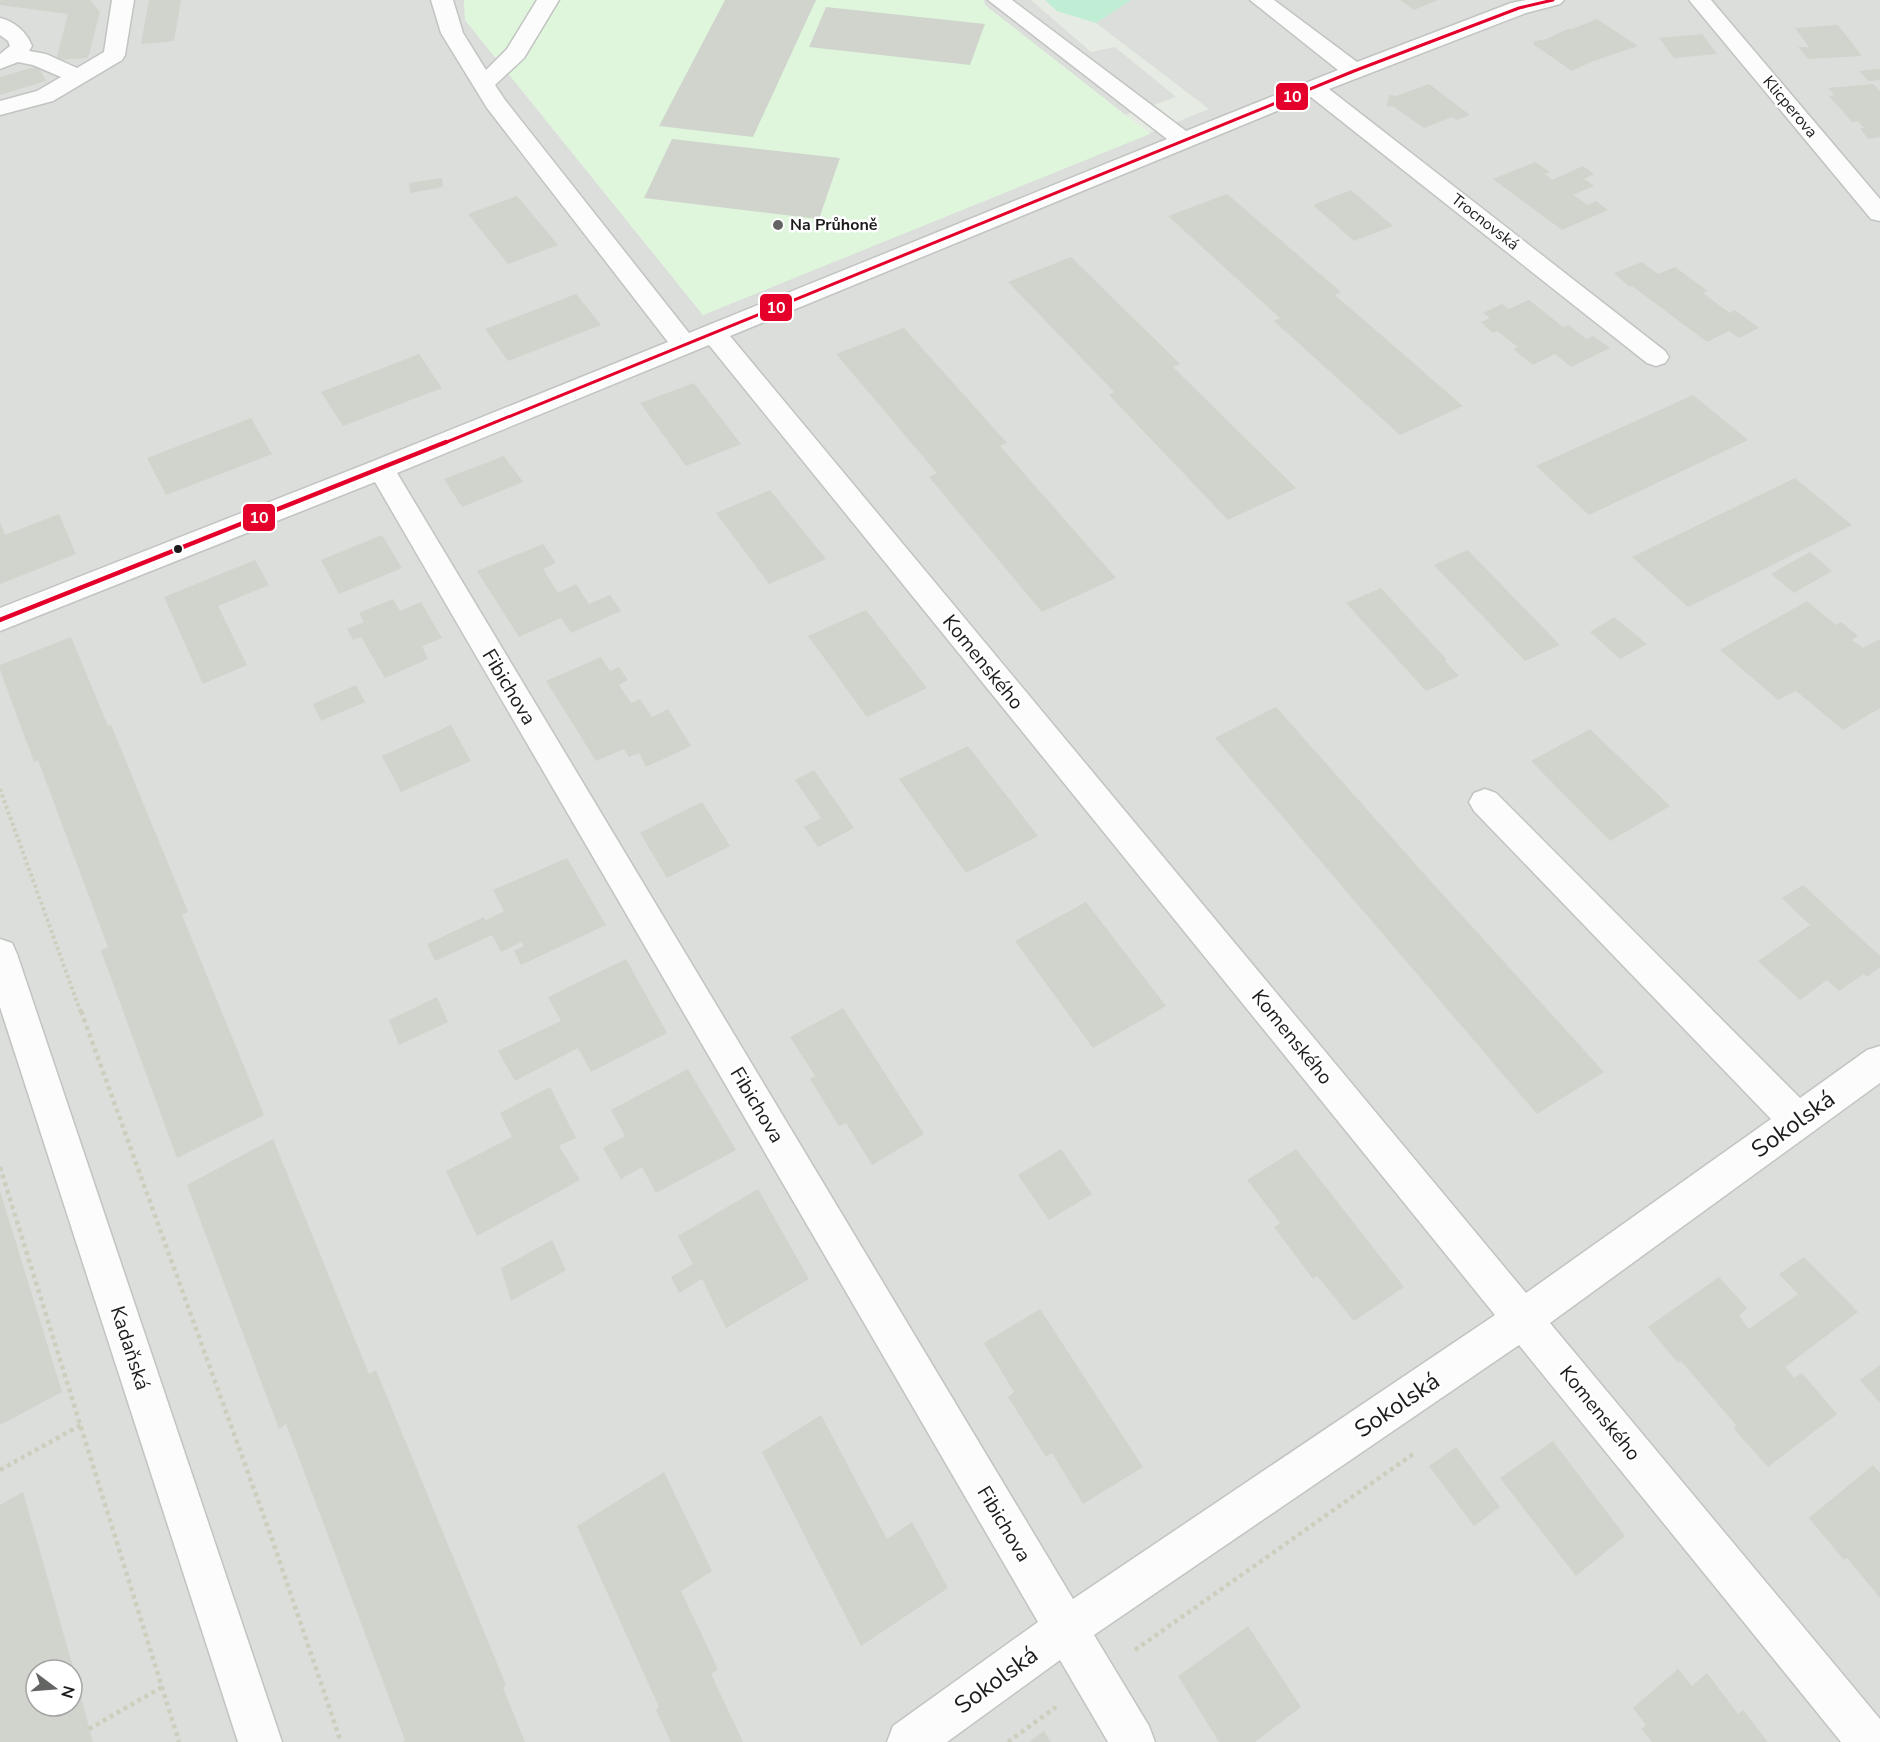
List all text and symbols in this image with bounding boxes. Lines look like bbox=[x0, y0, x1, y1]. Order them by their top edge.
street label: Klicperova bbox=[1758, 71, 1822, 143]
line badge: 10 bbox=[1275, 82, 1309, 111]
text: 10 bbox=[1282, 86, 1302, 108]
street label: Trocnovská bbox=[1447, 189, 1523, 255]
place label: Na Průhoně bbox=[790, 214, 878, 236]
marker: Na Průhoně bbox=[771, 218, 785, 232]
line badge: 10 bbox=[759, 293, 793, 322]
text: 10 bbox=[766, 297, 786, 319]
line badge: 10 bbox=[242, 503, 276, 532]
text: 10 bbox=[249, 507, 269, 529]
unlabelled marker bbox=[172, 543, 184, 555]
street label: Komenského bbox=[936, 609, 1030, 715]
street label: Fibichova bbox=[476, 644, 542, 730]
street label: Komenského bbox=[1245, 984, 1339, 1090]
street label: Fibichova bbox=[724, 1062, 790, 1148]
street label: Sokolská bbox=[1745, 1083, 1841, 1165]
street label: Kadaňská bbox=[104, 1303, 156, 1393]
street label: Komenského bbox=[1553, 1360, 1647, 1466]
street label: Sokolská bbox=[1348, 1365, 1446, 1445]
street label: Fibichova bbox=[971, 1481, 1037, 1567]
street label: Sokolská bbox=[948, 1639, 1044, 1721]
north arrow bbox=[24, 1658, 84, 1718]
text: N bbox=[55, 1683, 80, 1701]

